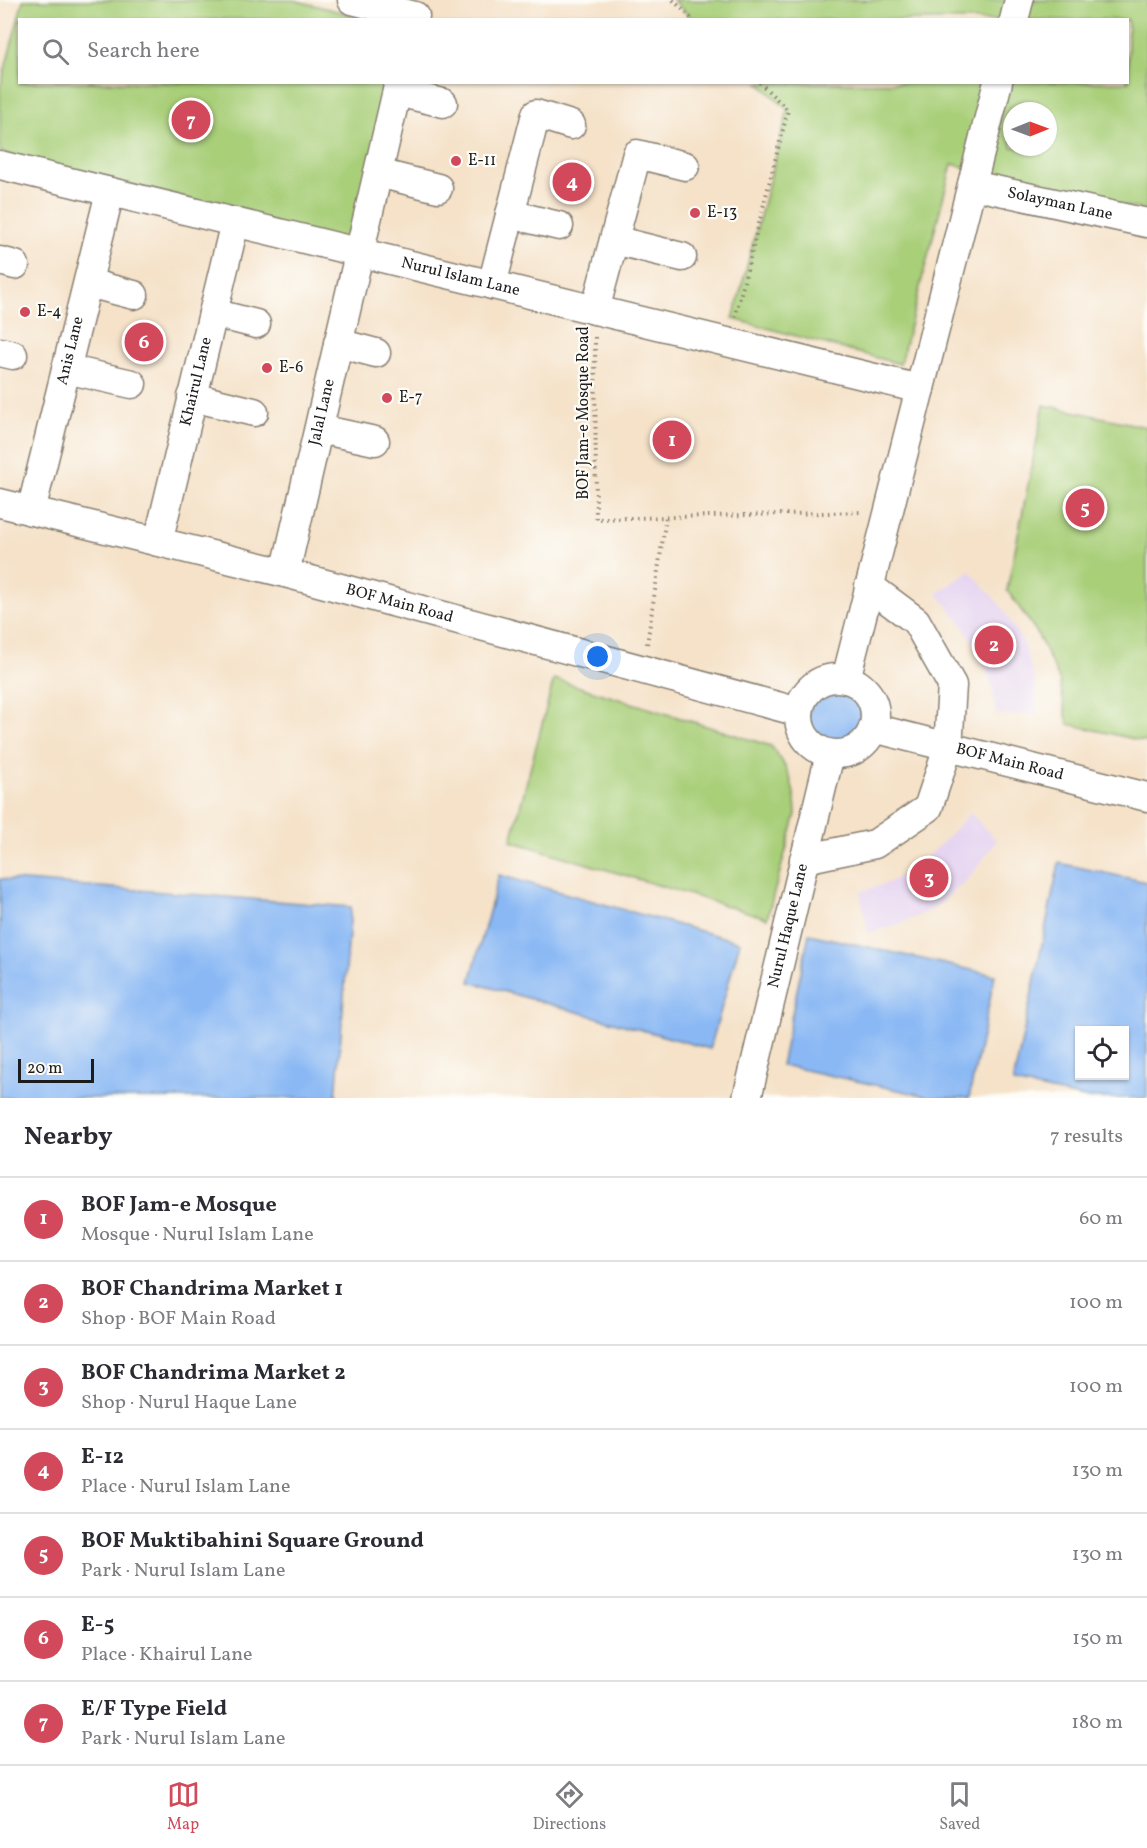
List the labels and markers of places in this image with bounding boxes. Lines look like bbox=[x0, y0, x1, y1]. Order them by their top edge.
pin: 7 bbox=[172, 98, 210, 142]
place label: E-11 bbox=[468, 150, 496, 172]
marker: E-11 bbox=[449, 154, 463, 168]
pin: 4 bbox=[552, 160, 592, 204]
place label: E-13 bbox=[707, 202, 737, 224]
marker: E-13 bbox=[688, 206, 702, 220]
place label: E-4 bbox=[37, 301, 62, 323]
marker: E-4 bbox=[18, 305, 32, 319]
pin: 6 bbox=[124, 320, 164, 364]
place label: E-6 bbox=[279, 357, 303, 379]
marker: E-6 bbox=[260, 361, 274, 375]
place label: E-7 bbox=[399, 387, 423, 409]
marker: E-7 bbox=[380, 391, 394, 405]
pin: 1 bbox=[652, 418, 692, 462]
pin: 5 bbox=[1066, 486, 1104, 530]
pin: 2 bbox=[974, 622, 1014, 668]
pin: 3 bbox=[910, 856, 948, 900]

